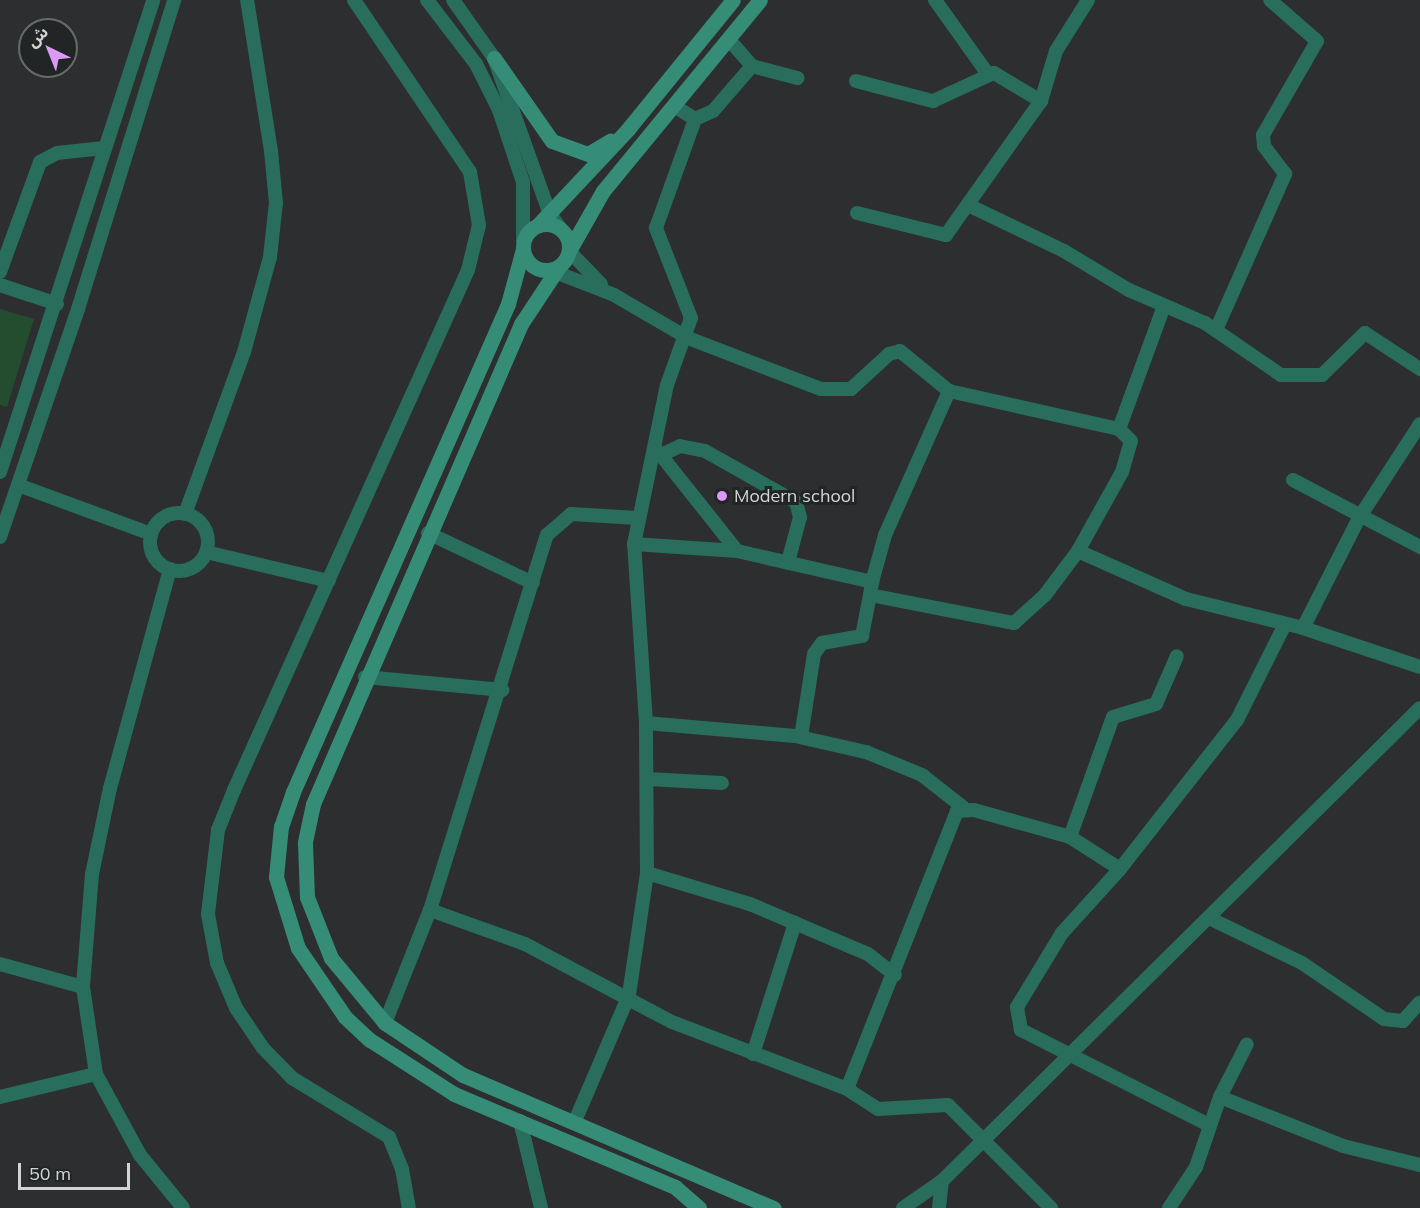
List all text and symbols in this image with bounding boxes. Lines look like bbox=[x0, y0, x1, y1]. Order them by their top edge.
north arrow bbox=[18, 18, 78, 78]
text: ش bbox=[22, 22, 52, 51]
place label: Modern school bbox=[734, 485, 855, 507]
marker: Modern school bbox=[715, 489, 729, 503]
scale bar bbox=[21, 1151, 134, 1189]
text: 50 m bbox=[29, 1162, 71, 1185]

